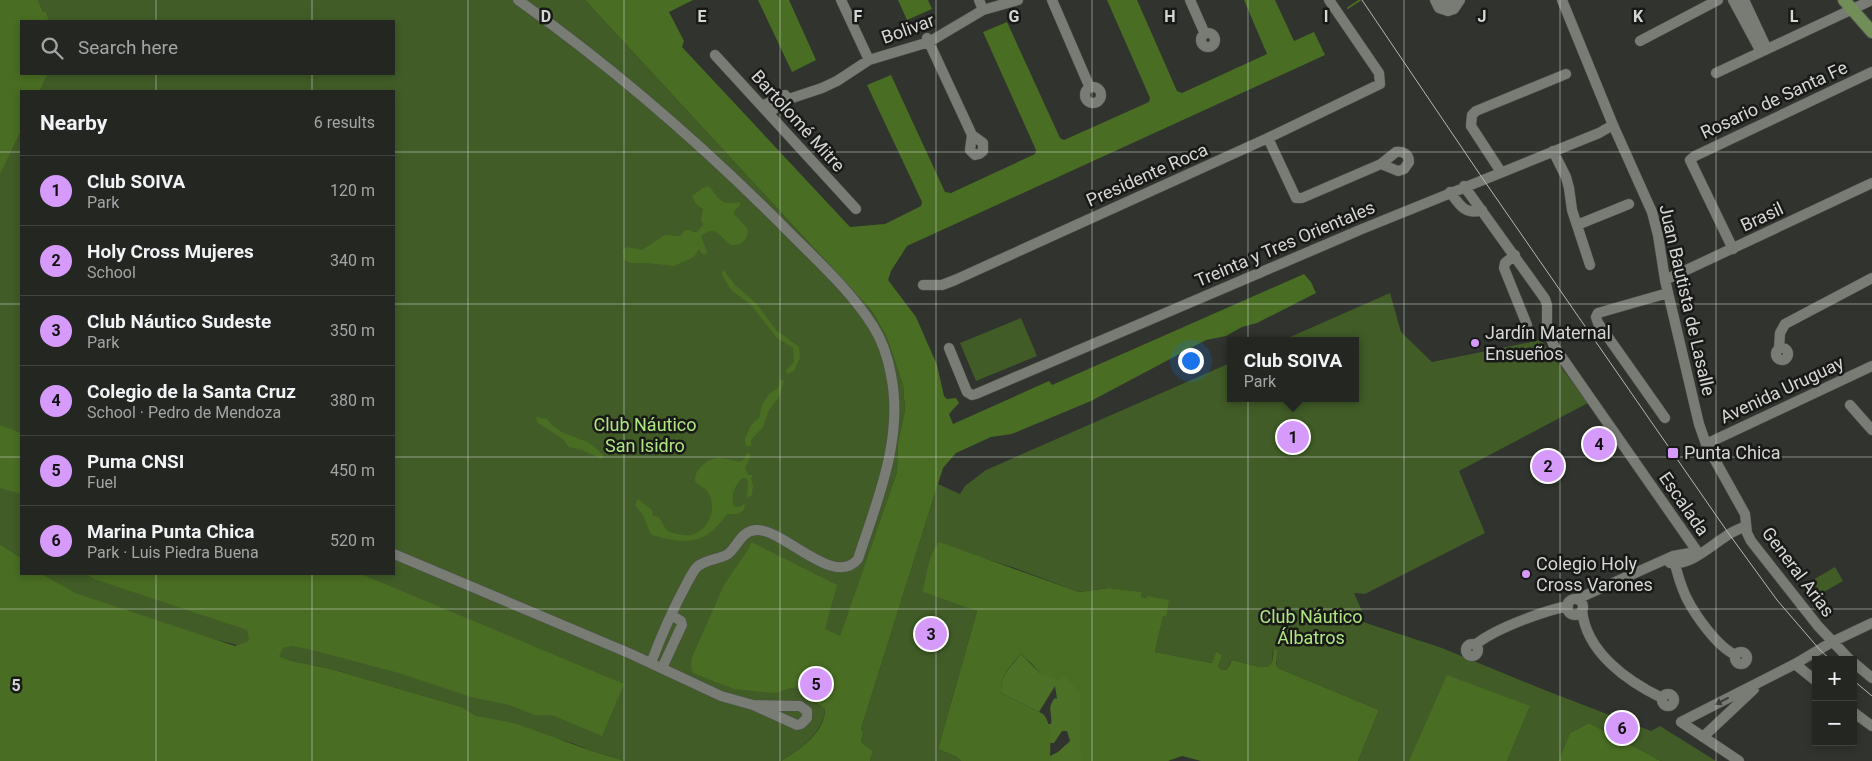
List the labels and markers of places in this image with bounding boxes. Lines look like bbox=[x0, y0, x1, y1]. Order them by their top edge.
place label: Jardín Maternal Ensueños bbox=[1485, 322, 1611, 364]
marker: Jardín Maternal Ensueños bbox=[1469, 337, 1481, 349]
pin: 1 bbox=[1277, 418, 1309, 456]
pin: 4 bbox=[1583, 425, 1615, 463]
place label: Punta Chica bbox=[1684, 442, 1781, 463]
marker: Punta Chica bbox=[1666, 446, 1680, 460]
pin: 2 bbox=[1532, 447, 1564, 485]
place label: Colegio Holy Cross Varones bbox=[1536, 553, 1653, 595]
marker: Colegio Holy Cross Varones bbox=[1520, 568, 1532, 580]
pin: 3 bbox=[915, 615, 947, 653]
pin: 5 bbox=[800, 665, 832, 703]
pin: 6 bbox=[1606, 709, 1638, 747]

